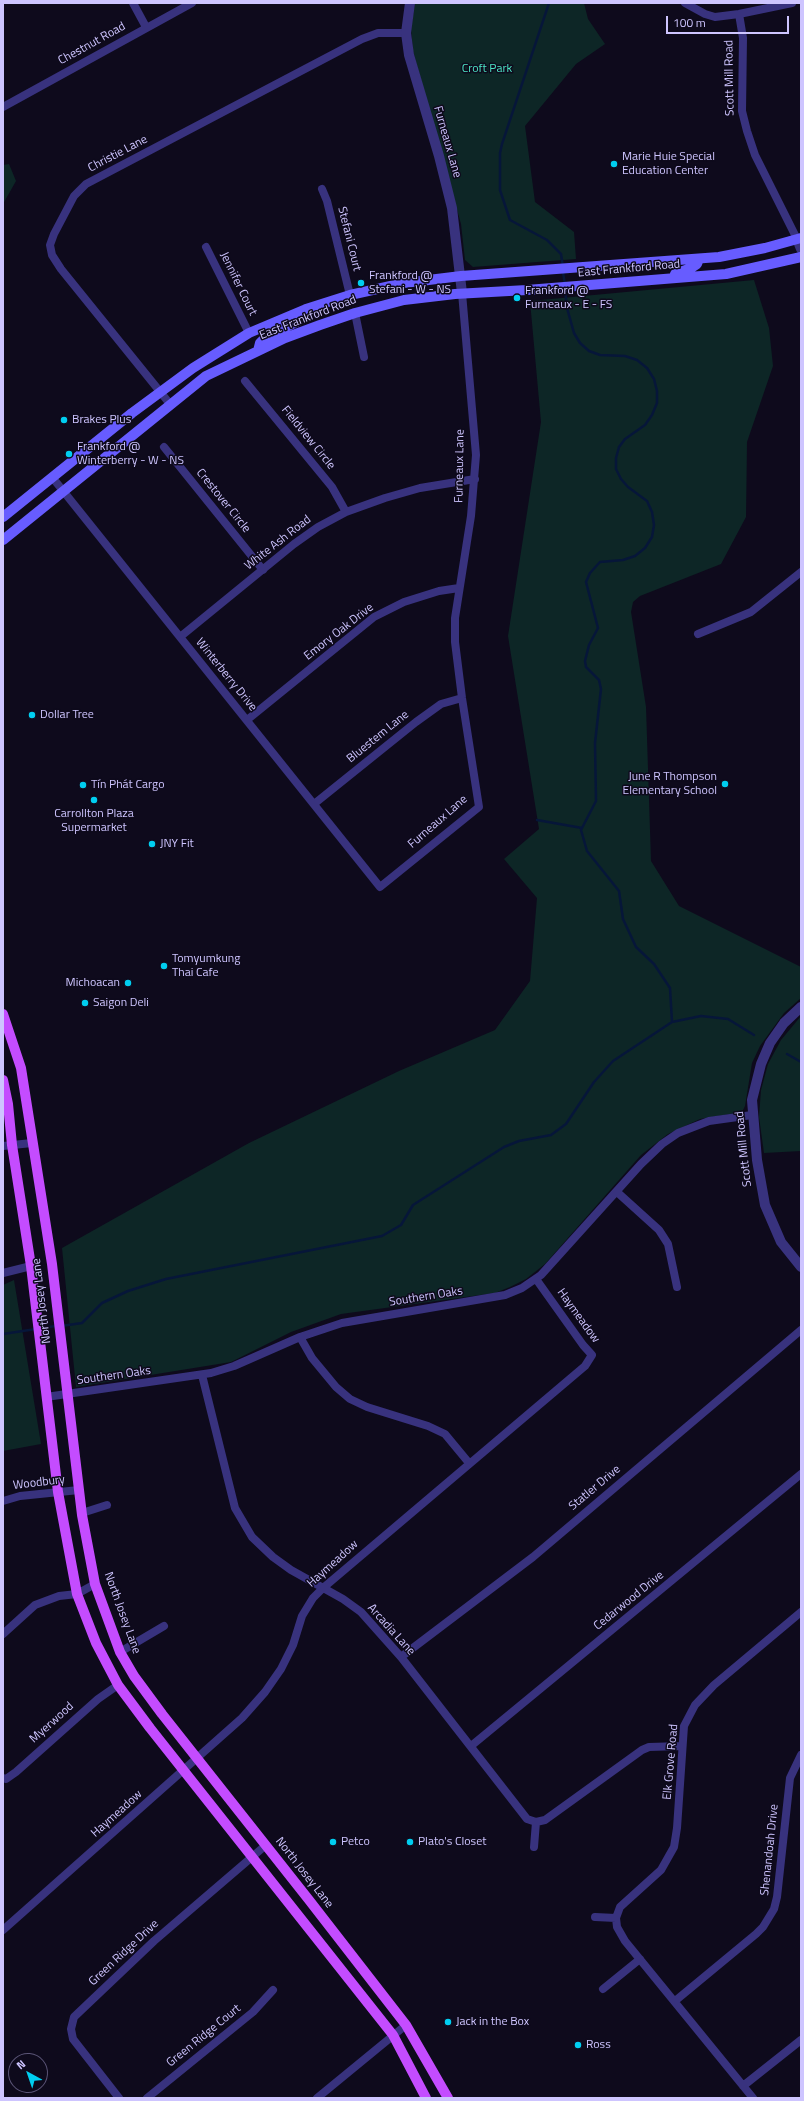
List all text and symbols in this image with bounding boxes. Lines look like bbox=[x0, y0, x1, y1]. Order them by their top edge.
scale bar bbox=[668, 8, 791, 34]
text: 100 m bbox=[673, 13, 706, 32]
street label: Chestnut Road bbox=[56, 20, 128, 68]
street label: Scott Mill Road bbox=[722, 40, 738, 116]
park label: Croft Park bbox=[462, 62, 512, 76]
street label: Furneaux Lane bbox=[430, 105, 464, 179]
street label: Christie Lane bbox=[86, 132, 150, 176]
place label: Marie Huie Special Education Center bbox=[622, 150, 715, 178]
marker: Marie Huie Special Education Center bbox=[609, 159, 619, 169]
street label: Stefani Court bbox=[334, 205, 364, 273]
street label: Jennifer Court bbox=[216, 250, 260, 318]
street label: East Frankford Road bbox=[577, 257, 681, 281]
place label: Frankford @ Stefani - W - NS bbox=[369, 269, 451, 297]
marker: Frankford @ Stefani - W - NS bbox=[356, 278, 366, 288]
place label: Frankford @ Furneaux - E - FS bbox=[525, 284, 612, 312]
street label: East Frankford Road bbox=[257, 293, 359, 343]
marker: Frankford @ Furneaux - E - FS bbox=[512, 293, 522, 303]
street label: Fieldview Circle bbox=[278, 403, 338, 473]
place label: Brakes Plus bbox=[72, 413, 131, 427]
marker: Brakes Plus bbox=[59, 415, 69, 425]
street label: Furneaux Lane bbox=[452, 429, 468, 503]
place label: Frankford @ Winterberry - W - NS bbox=[77, 440, 184, 468]
marker: Frankford @ Winterberry - W - NS bbox=[64, 449, 74, 459]
street label: Crestover Circle bbox=[193, 466, 253, 536]
street label: White Ash Road bbox=[242, 513, 314, 573]
street label: Emory Oak Drive bbox=[301, 600, 377, 664]
street label: Winterberry Drive bbox=[192, 636, 260, 714]
place label: Dollar Tree bbox=[40, 708, 94, 722]
street label: Bluestem Lane bbox=[344, 708, 412, 766]
marker: Dollar Tree bbox=[27, 710, 37, 720]
place label: June R Thompson Elementary School bbox=[623, 770, 717, 798]
place label: Tín Phát Cargo bbox=[91, 778, 165, 792]
marker: June R Thompson Elementary School bbox=[720, 779, 730, 789]
marker: Tín Phát Cargo bbox=[78, 780, 88, 790]
street label: Furneaux Lane bbox=[405, 792, 471, 852]
marker: Carrollton Plaza Supermarket bbox=[89, 795, 99, 805]
place label: Carrollton Plaza Supermarket bbox=[54, 807, 134, 835]
place label: JNY Fit bbox=[160, 837, 194, 851]
marker: JNY Fit bbox=[147, 839, 157, 849]
place label: Tomyumkung Thai Cafe bbox=[172, 952, 240, 980]
marker: Tomyumkung Thai Cafe bbox=[159, 961, 169, 971]
place label: Michoacan bbox=[66, 976, 120, 990]
marker: Michoacan bbox=[123, 978, 133, 988]
place label: Saigon Deli bbox=[93, 996, 149, 1010]
marker: Saigon Deli bbox=[80, 998, 90, 1008]
street label: Scott Mill Road bbox=[733, 1111, 755, 1187]
street label: North Josey Lane bbox=[30, 1258, 54, 1344]
street label: Southern Oaks bbox=[388, 1284, 464, 1310]
street label: Haymeadow bbox=[553, 1286, 603, 1346]
street label: Southern Oaks bbox=[76, 1364, 152, 1388]
street label: Statler Drive bbox=[566, 1462, 624, 1514]
street label: Woodbury bbox=[12, 1473, 66, 1493]
street label: Haymeadow bbox=[305, 1537, 361, 1591]
street label: Cedarwood Drive bbox=[591, 1568, 667, 1634]
street label: North Josey Lane bbox=[101, 1570, 143, 1656]
street label: Arcadia Lane bbox=[364, 1601, 418, 1659]
street label: Myerwood bbox=[27, 1700, 77, 1746]
street label: Elk Grove Road bbox=[661, 1724, 681, 1800]
street label: Haymeadow bbox=[89, 1787, 145, 1841]
street label: Shenandoah Drive bbox=[758, 1804, 782, 1896]
street label: North Josey Lane bbox=[272, 1835, 336, 1911]
place label: Petco bbox=[341, 1835, 370, 1849]
place label: Plato's Closet bbox=[418, 1835, 486, 1849]
marker: Petco bbox=[328, 1837, 338, 1847]
marker: Plato's Closet bbox=[405, 1837, 415, 1847]
street label: Green Ridge Drive bbox=[86, 1917, 162, 1989]
street label: Green Ridge Court bbox=[164, 2002, 244, 2070]
place label: Jack in the Box bbox=[456, 2015, 529, 2029]
marker: Jack in the Box bbox=[443, 2017, 453, 2027]
place label: Ross bbox=[586, 2038, 611, 2052]
marker: Ross bbox=[573, 2040, 583, 2050]
north arrow bbox=[8, 2053, 48, 2093]
text: N bbox=[13, 2056, 29, 2073]

